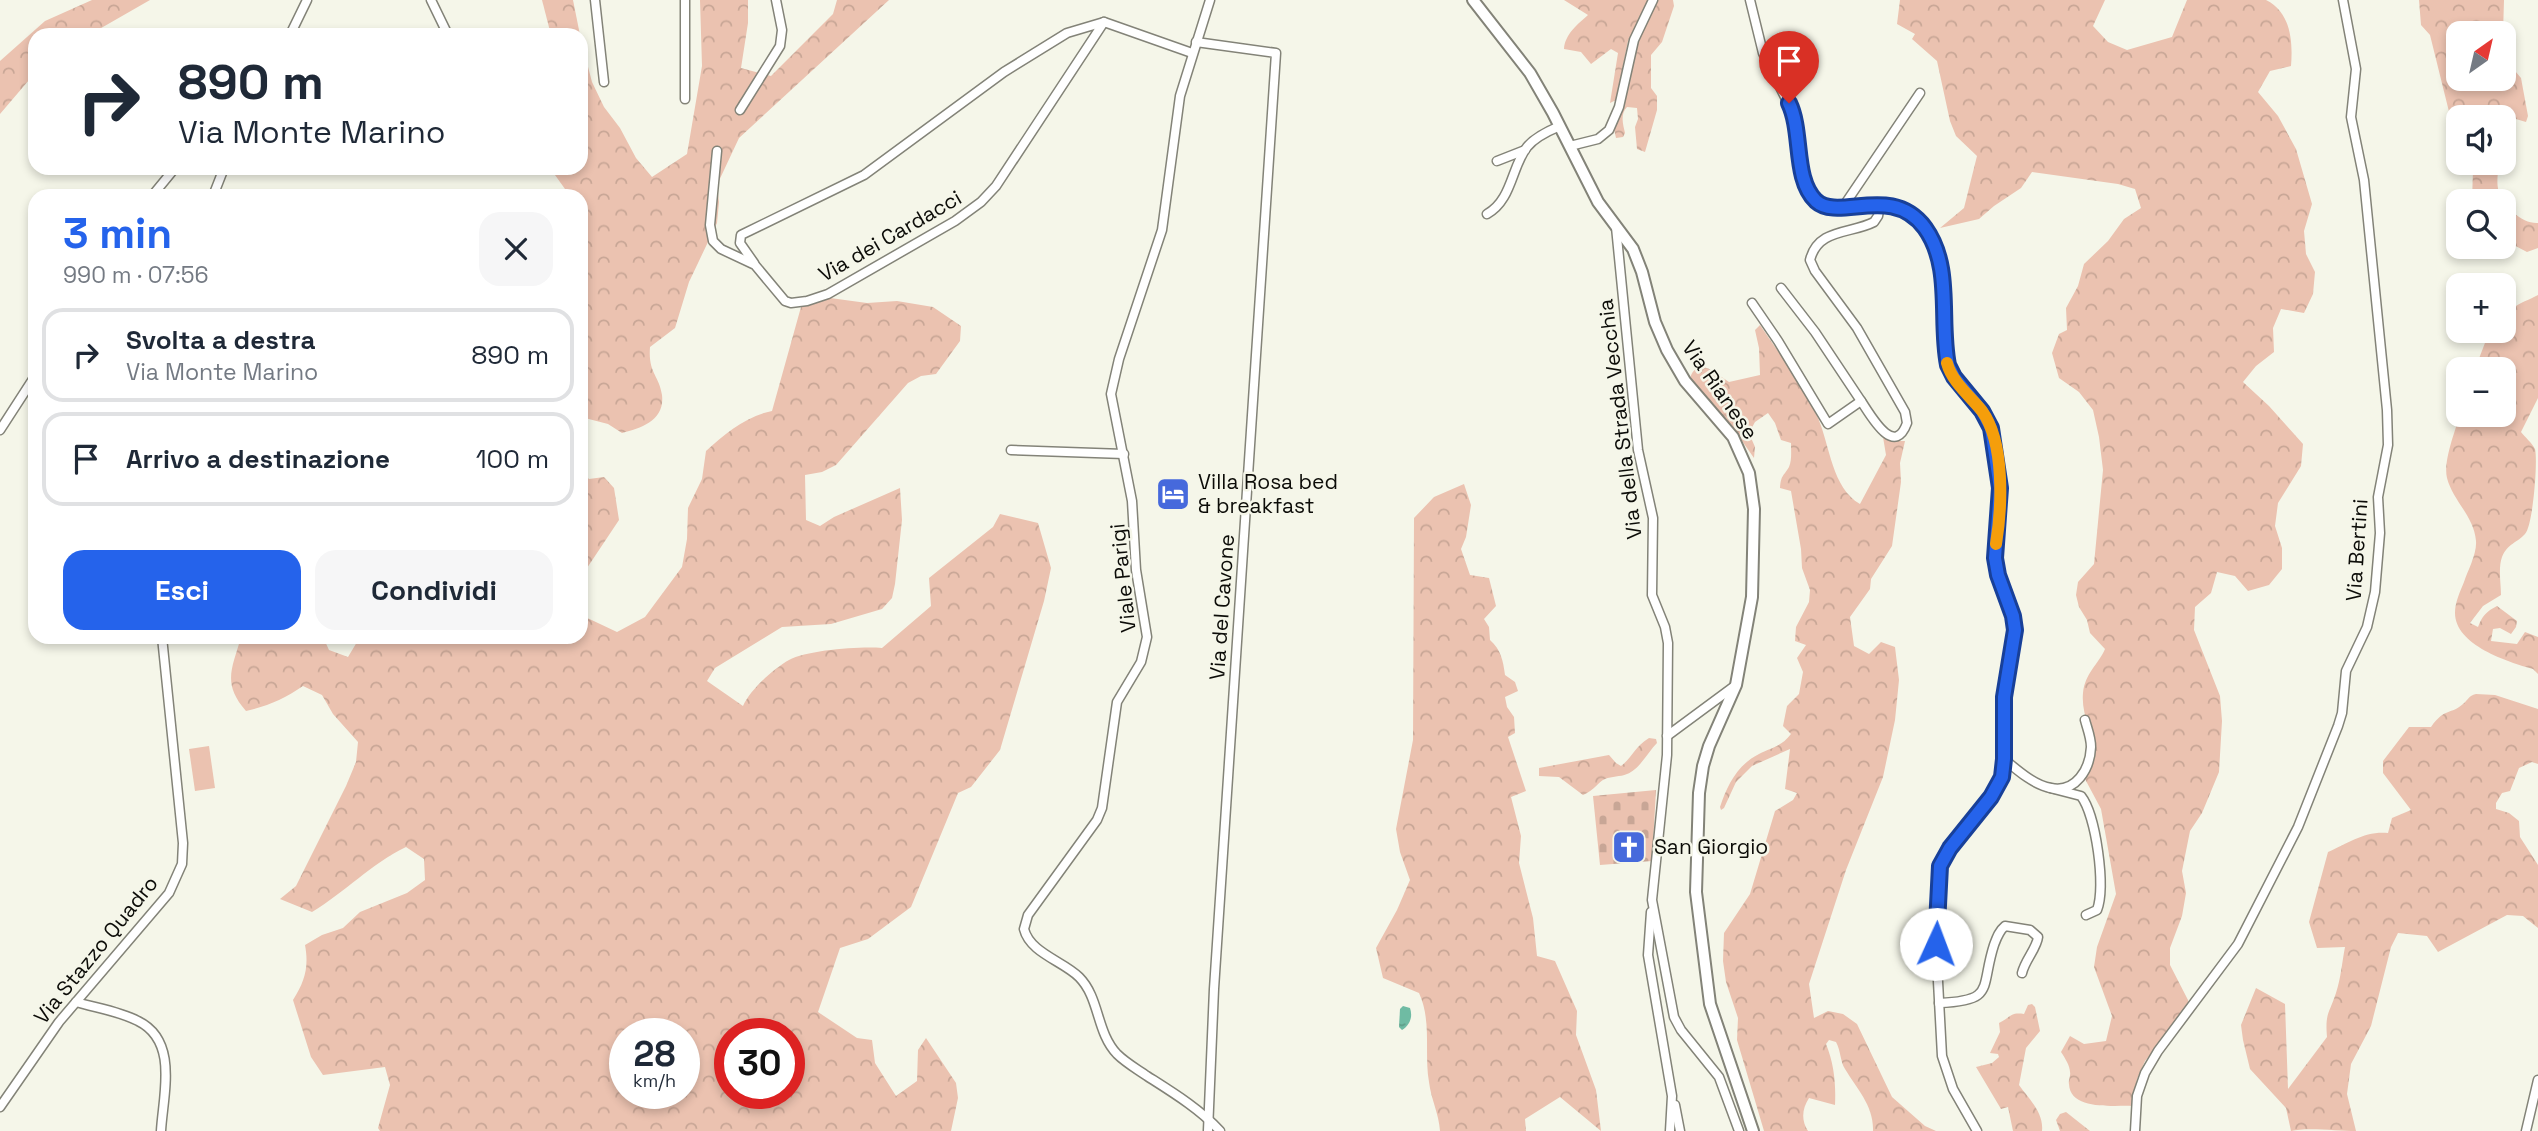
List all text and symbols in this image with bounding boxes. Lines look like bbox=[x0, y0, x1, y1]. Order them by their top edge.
north arrow bbox=[2446, 21, 2516, 91]
map controls bbox=[2446, 21, 2516, 427]
pin bbox=[1759, 31, 1819, 103]
icon: arrive bbox=[1770, 42, 1808, 80]
text: 890 m bbox=[178, 51, 324, 113]
icon: right bbox=[63, 56, 154, 147]
button: sound bbox=[2446, 105, 2516, 175]
text: Via Monte Marino bbox=[178, 112, 446, 152]
street label: Via dei Cardacci bbox=[813, 184, 966, 287]
button: search bbox=[2446, 189, 2516, 259]
text: 3 min bbox=[63, 207, 172, 260]
button: close bbox=[479, 212, 553, 286]
text: 990 m · 07:56 bbox=[63, 260, 209, 290]
button: + bbox=[2446, 273, 2516, 343]
street label: Via della Strada Vecchia bbox=[1591, 297, 1648, 541]
text: Svolta a destra bbox=[126, 323, 315, 357]
street label: Via Rianese bbox=[1676, 335, 1764, 445]
icon: right bbox=[67, 336, 105, 374]
text: 890 m bbox=[471, 338, 549, 372]
text: Via Monte Marino bbox=[126, 357, 318, 387]
button: − bbox=[2446, 357, 2516, 427]
icon: arrive bbox=[67, 440, 105, 478]
text: Arrivo a destinazione bbox=[126, 442, 390, 476]
text: 100 m bbox=[476, 442, 549, 476]
place label: Villa Rosa bed & breakfast bbox=[1198, 468, 1338, 519]
hotel icon: Villa Rosa bed & breakfast bbox=[1154, 475, 1192, 513]
street label: Via Bertini bbox=[2339, 498, 2374, 602]
street label: Viale Parigi bbox=[1103, 522, 1142, 634]
street label: Via del Cavone bbox=[1203, 533, 1240, 681]
button: Esci bbox=[63, 550, 301, 630]
button: Condividi bbox=[315, 550, 553, 630]
church icon: San Giorgio bbox=[1610, 828, 1648, 866]
place label: San Giorgio bbox=[1654, 833, 1768, 860]
street label: Via Stazzo Quadro bbox=[28, 870, 164, 1029]
position arrow bbox=[1899, 907, 1973, 981]
speed limit sign: 30 bbox=[714, 1018, 805, 1109]
text: 28 bbox=[634, 1032, 675, 1076]
text: km/h bbox=[633, 1069, 676, 1092]

